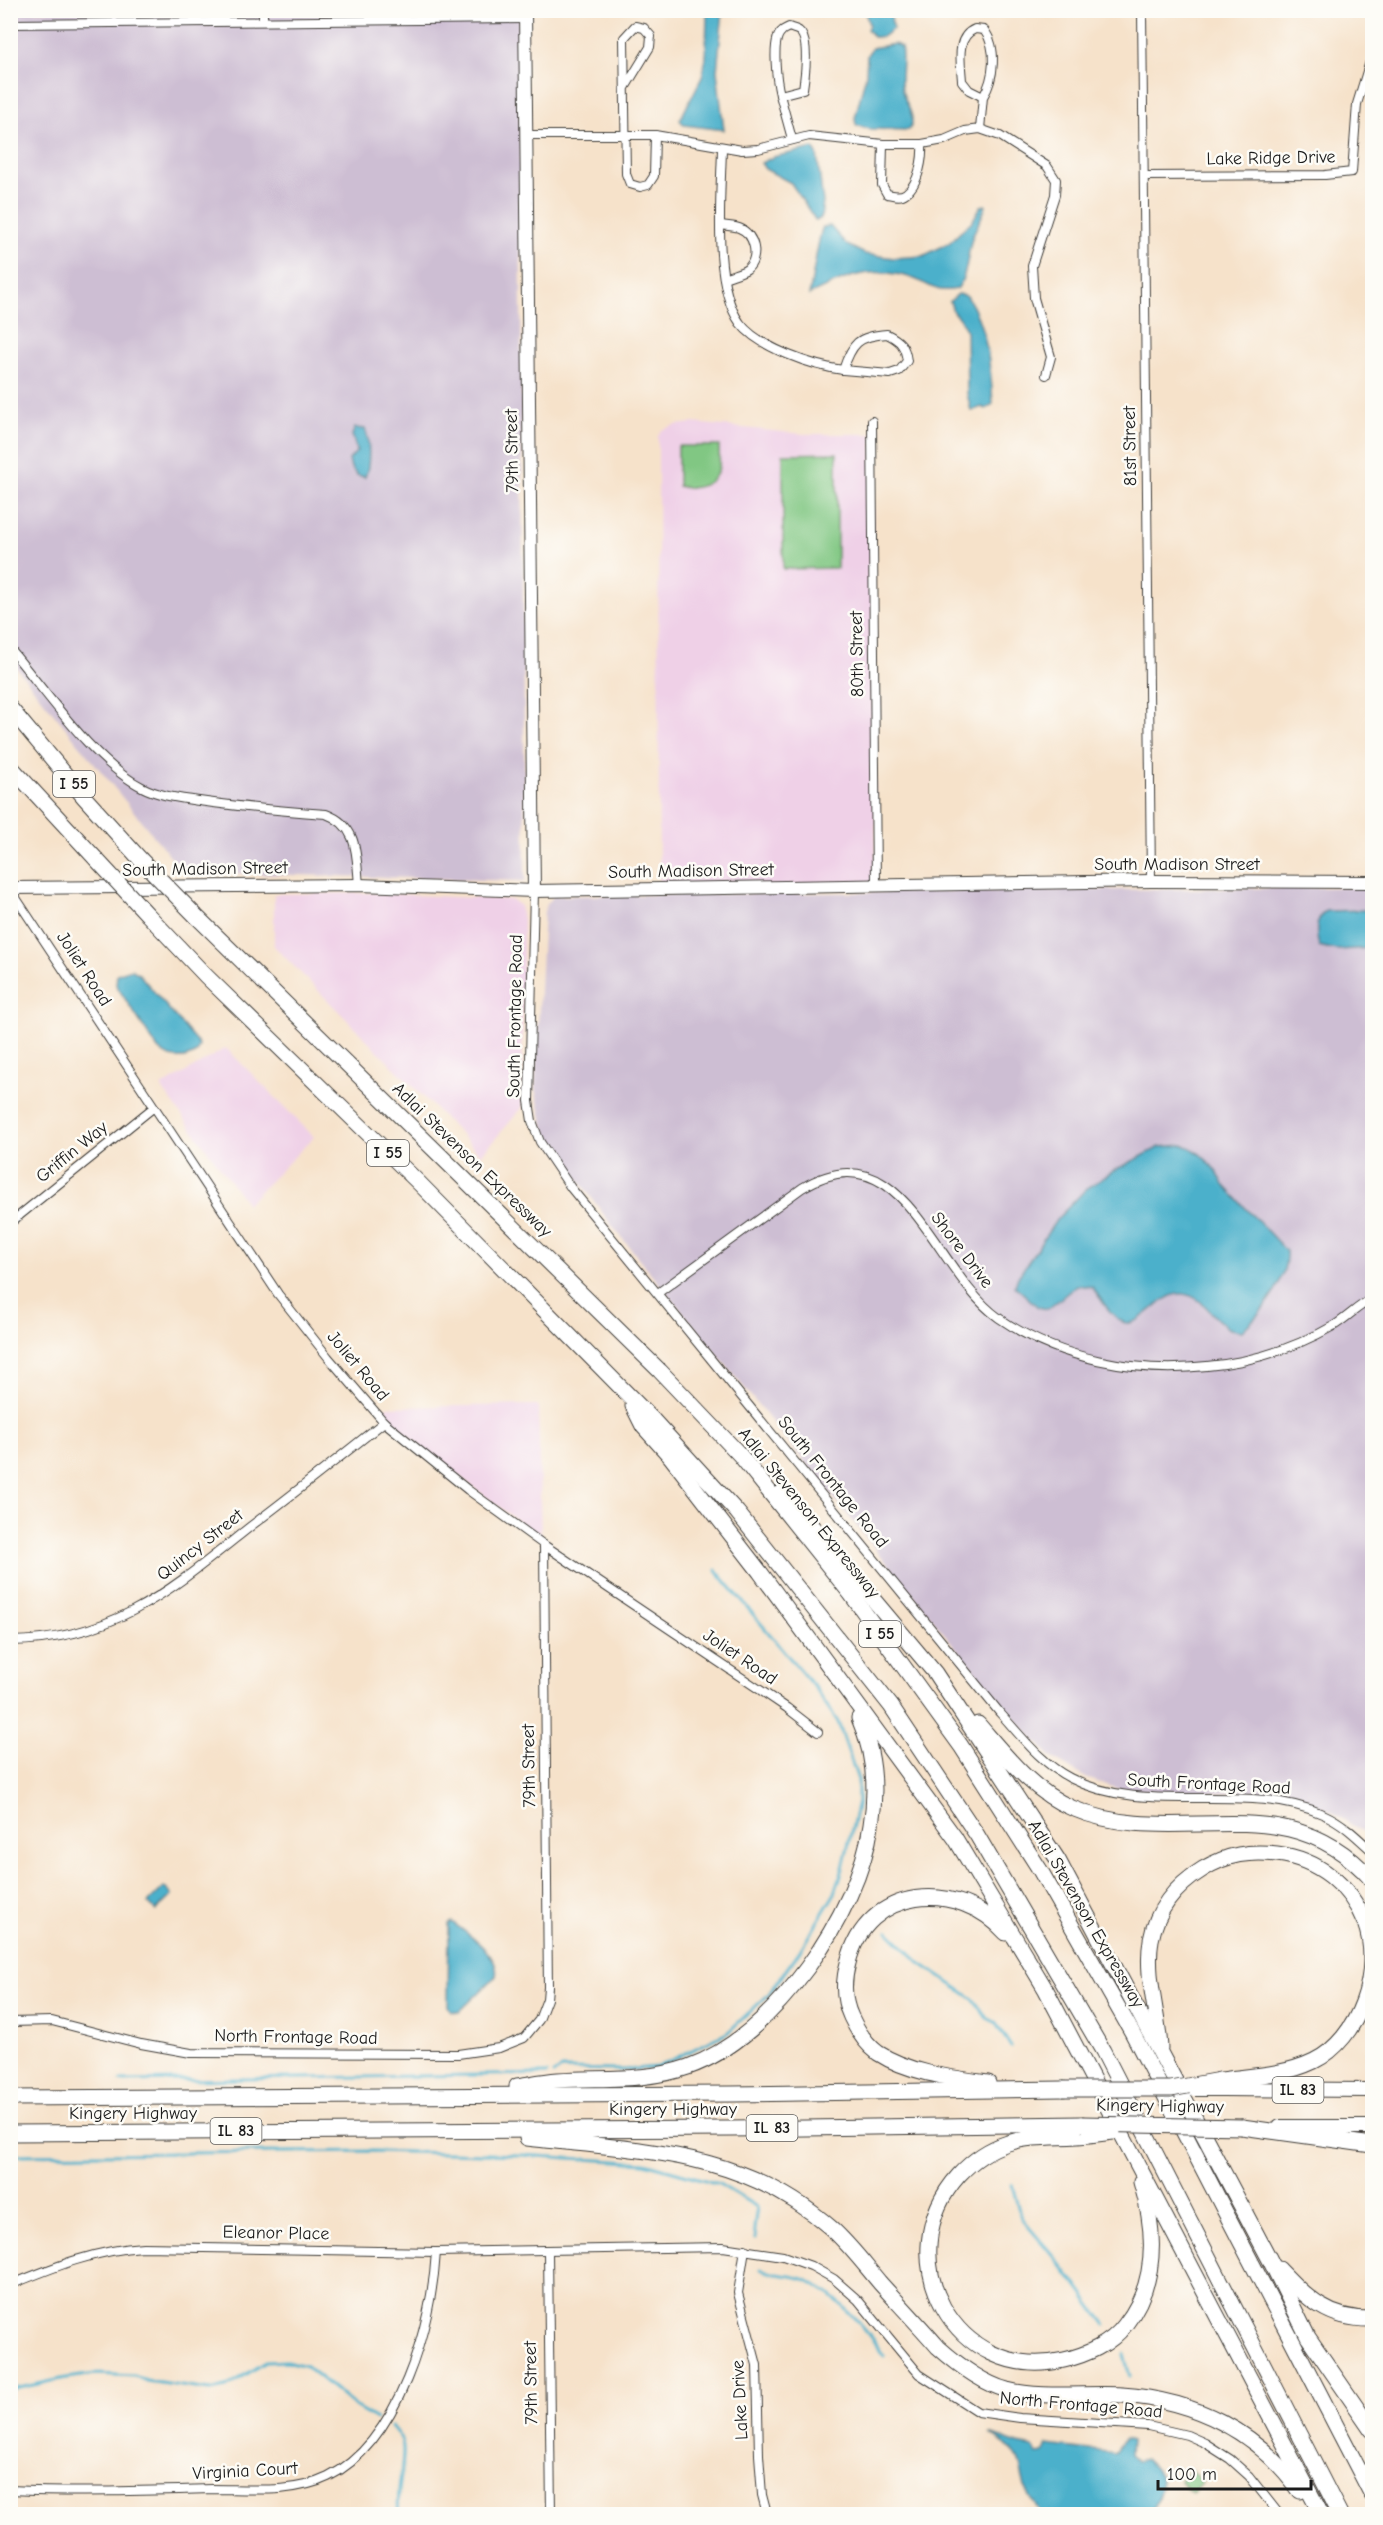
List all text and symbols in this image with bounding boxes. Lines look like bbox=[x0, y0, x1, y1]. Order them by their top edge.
street label: Lake Ridge Drive bbox=[1206, 146, 1336, 170]
street label: 81st Street bbox=[1119, 405, 1141, 486]
street label: 79th Street bbox=[501, 408, 523, 493]
street label: 80th Street bbox=[846, 610, 868, 697]
road number: I 55 bbox=[53, 771, 95, 797]
street label: South Madison Street bbox=[1094, 854, 1261, 875]
street label: South Madison Street bbox=[122, 857, 289, 881]
street label: South Madison Street bbox=[608, 859, 775, 883]
street label: Joliet Road bbox=[52, 928, 116, 1010]
street label: South Frontage Road bbox=[503, 934, 527, 1098]
street label: Adlai Stevenson Expressway bbox=[388, 1078, 557, 1242]
street label: Griffin Way bbox=[32, 1116, 113, 1187]
road number: I 55 bbox=[367, 1140, 409, 1166]
street label: Shore Drive bbox=[927, 1208, 997, 1292]
street label: Joliet Road bbox=[323, 1327, 393, 1405]
street label: South Frontage Road bbox=[773, 1412, 893, 1552]
street label: Adlai Stevenson Expressway bbox=[734, 1423, 885, 1603]
street label: Quincy Street bbox=[153, 1504, 248, 1585]
road number: I 55 bbox=[859, 1621, 901, 1647]
street label: Joliet Road bbox=[699, 1625, 781, 1689]
street label: 79th Street bbox=[518, 1723, 540, 1808]
street label: South Frontage Road bbox=[1127, 1769, 1291, 1799]
street label: Adlai Stevenson Expressway bbox=[1024, 1816, 1149, 2013]
street label: North Frontage Road bbox=[214, 2025, 378, 2049]
road number: IL 83 bbox=[1272, 2077, 1324, 2103]
street label: Kingery Highway bbox=[1096, 2094, 1225, 2118]
street label: Kingery Highway bbox=[609, 2099, 738, 2120]
street label: Kingery Highway bbox=[69, 2103, 198, 2124]
road number: IL 83 bbox=[746, 2115, 798, 2141]
road number: IL 83 bbox=[210, 2118, 262, 2144]
street label: Eleanor Place bbox=[222, 2222, 330, 2244]
street label: 79th Street bbox=[520, 2340, 542, 2425]
street label: Lake Drive bbox=[727, 2359, 753, 2441]
street label: North Frontage Road bbox=[999, 2387, 1163, 2423]
scale bar bbox=[1158, 2453, 1311, 2491]
street label: Virginia Court bbox=[192, 2458, 299, 2484]
text: 100 m bbox=[1167, 2464, 1217, 2485]

